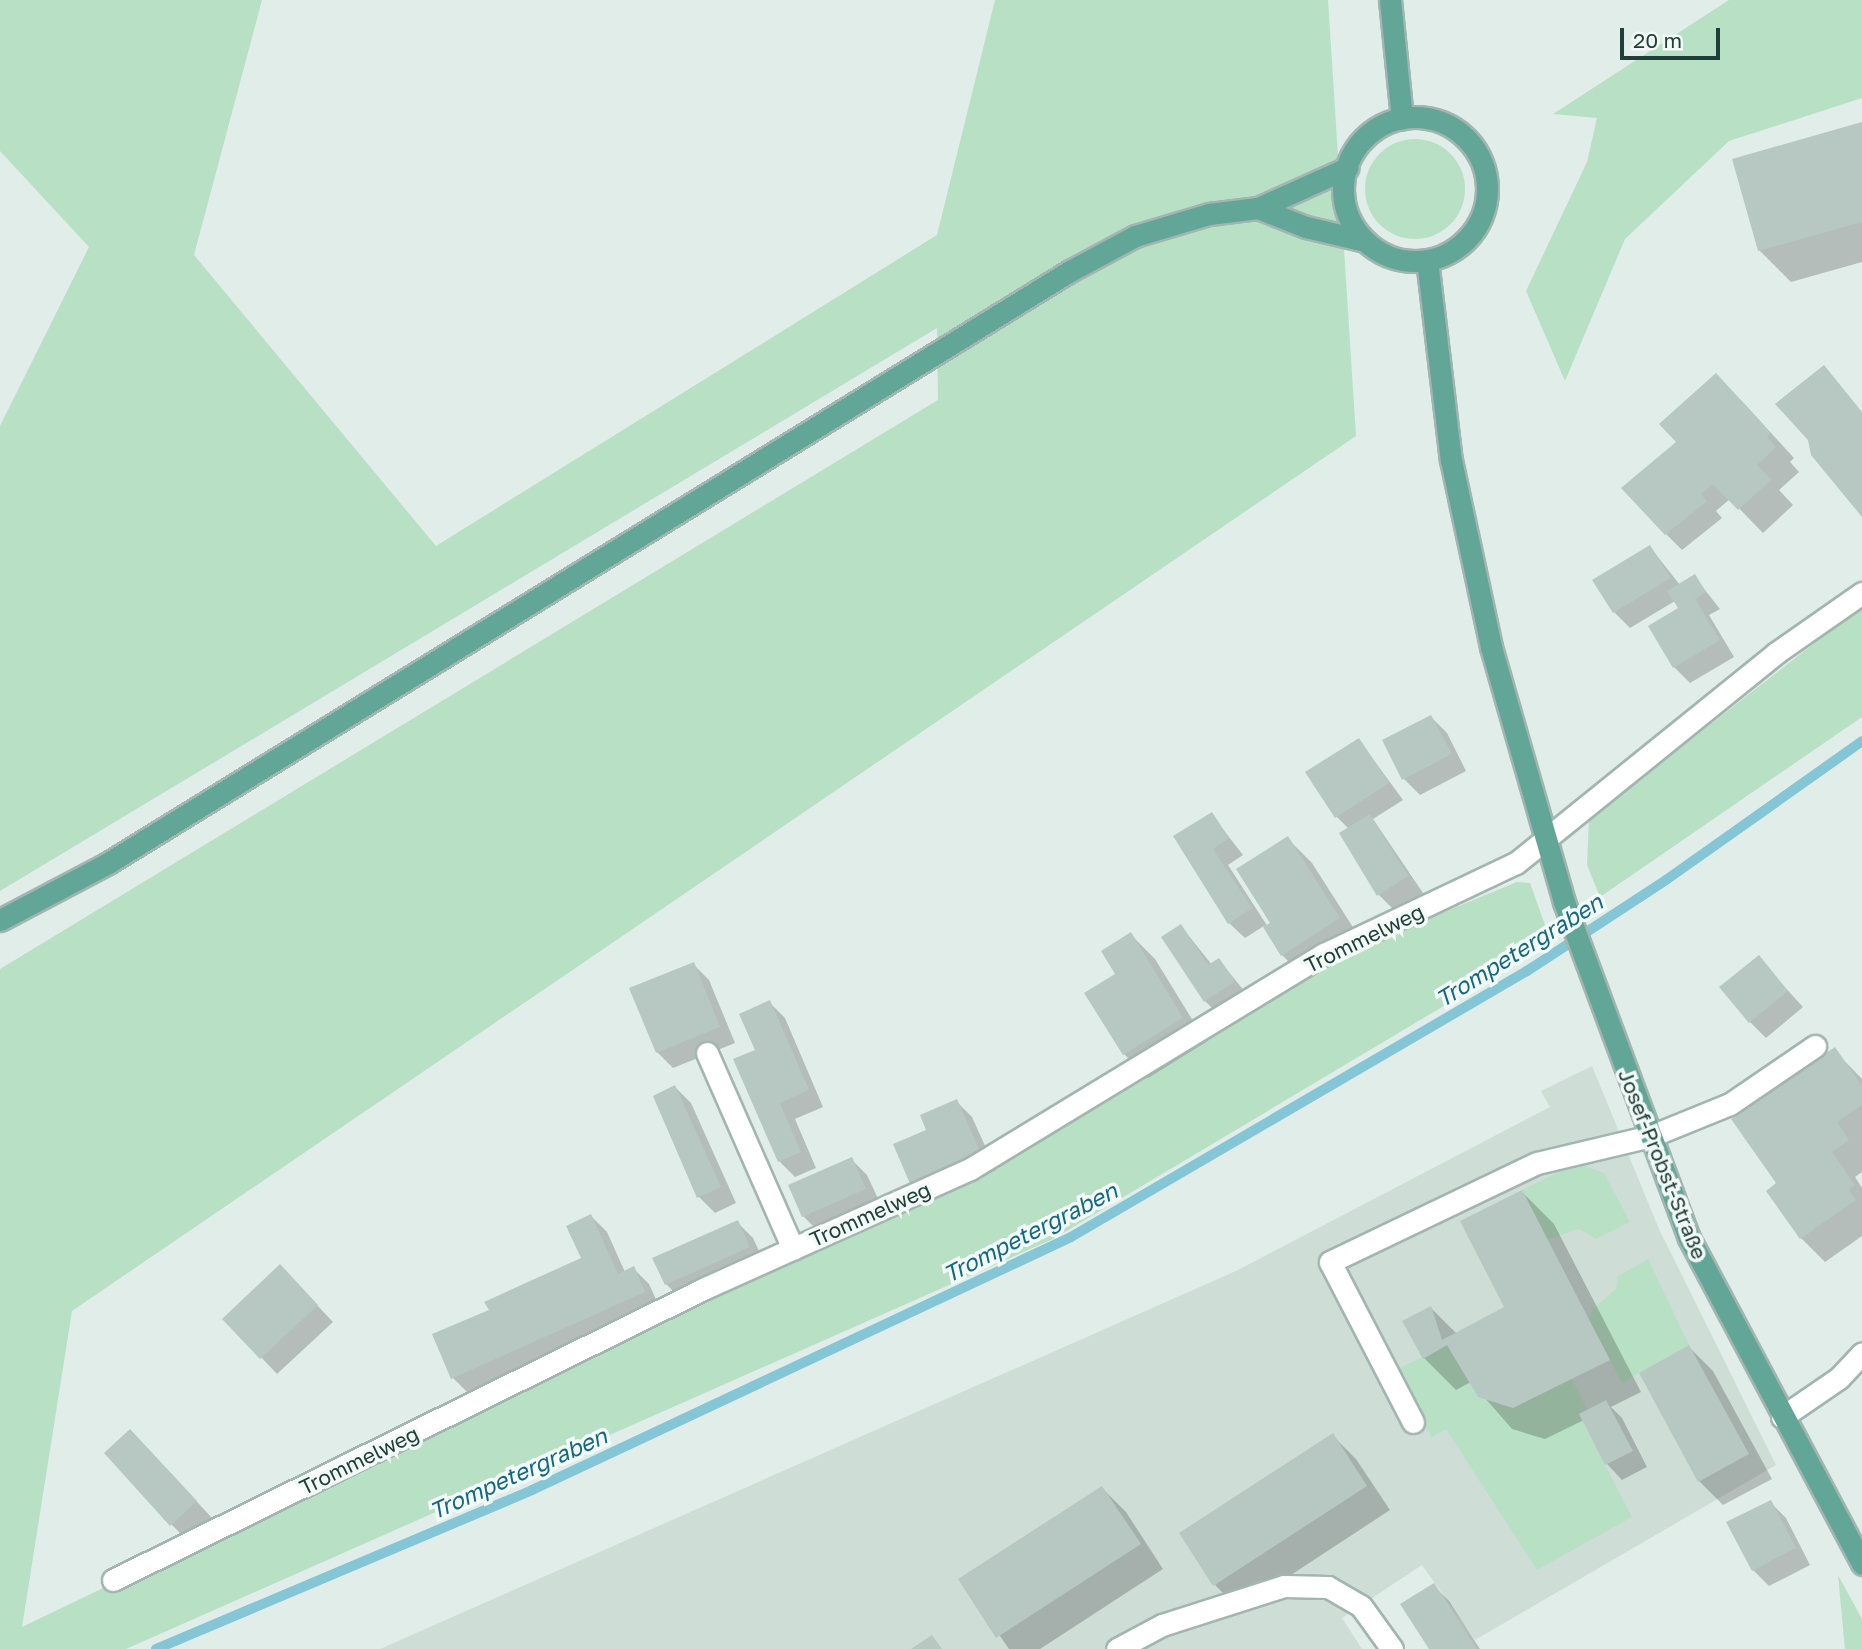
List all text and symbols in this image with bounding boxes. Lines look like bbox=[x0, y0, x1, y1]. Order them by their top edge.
scale bar bbox=[1624, 14, 1724, 58]
text: 20 m bbox=[1633, 27, 1682, 53]
water label: Trompetergraben bbox=[1431, 888, 1607, 1012]
street label: Trommelweg bbox=[1300, 898, 1428, 978]
street label: Josef-Probst-Straße bbox=[1613, 1065, 1713, 1263]
street label: Trommelweg bbox=[806, 1176, 934, 1252]
water label: Trompetergraben bbox=[938, 1176, 1122, 1288]
street label: Trommelweg bbox=[295, 1420, 423, 1500]
water label: Trompetergraben bbox=[425, 1421, 611, 1525]

